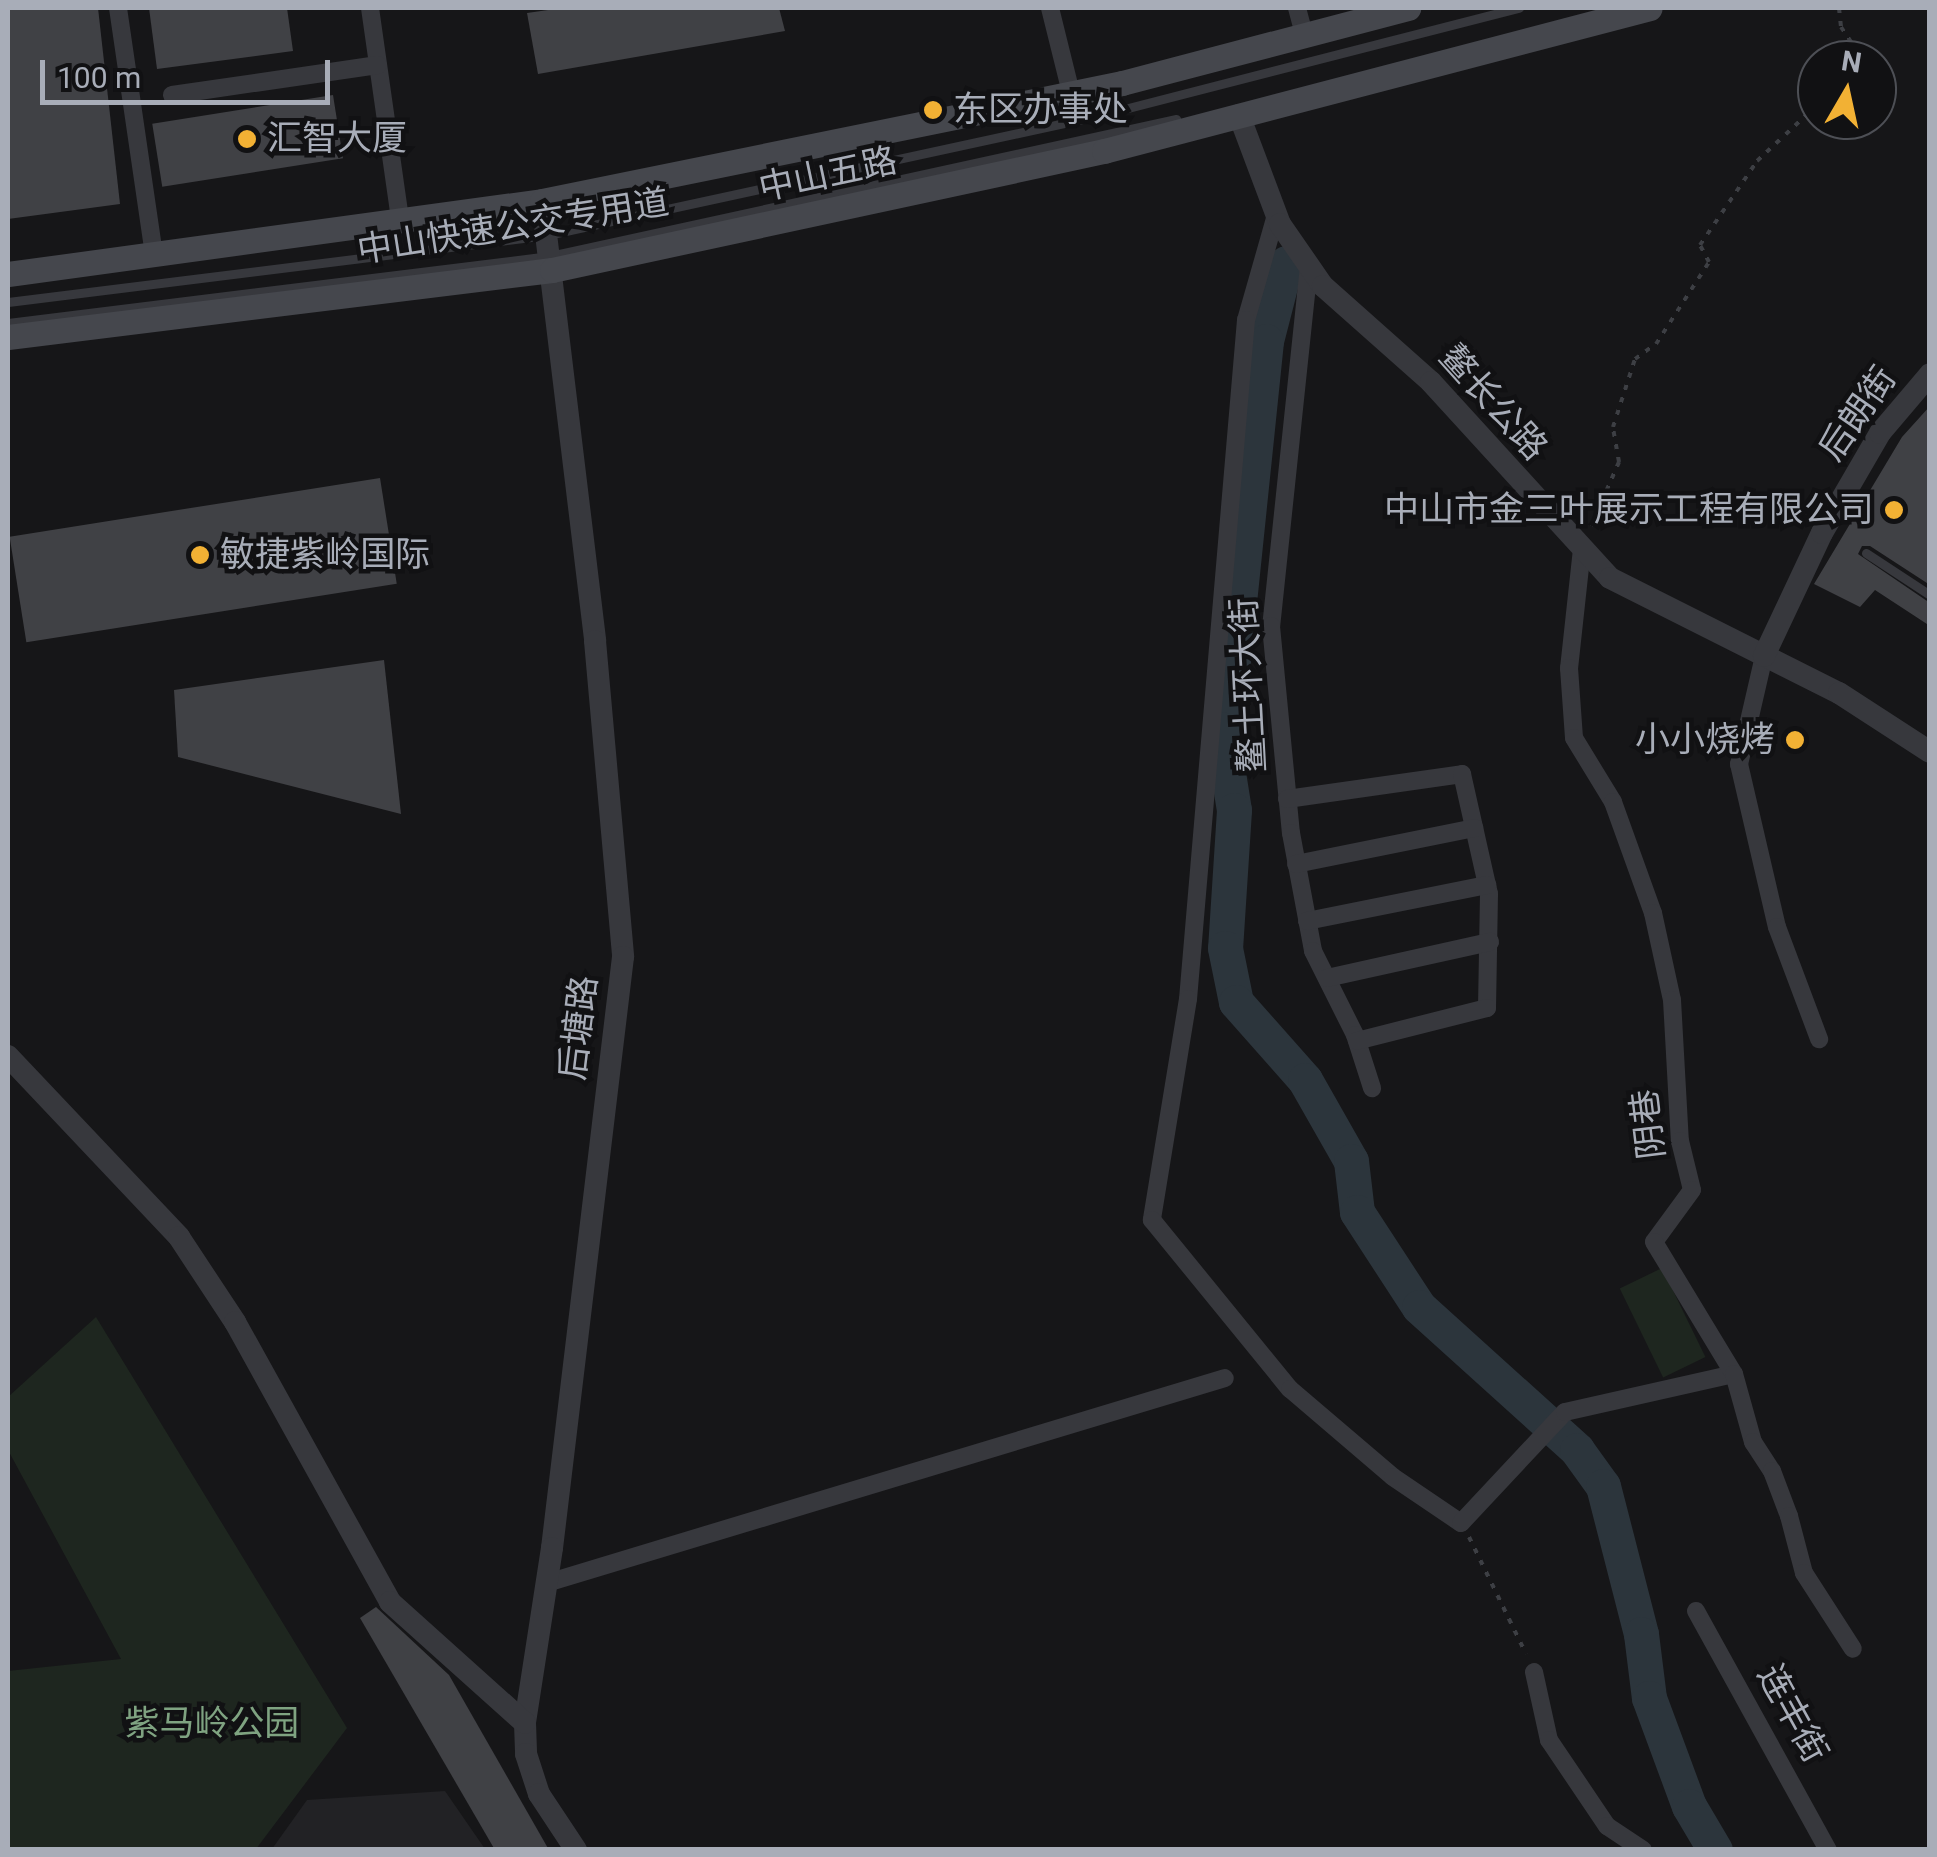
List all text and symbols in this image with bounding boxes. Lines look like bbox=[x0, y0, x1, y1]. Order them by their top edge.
scale bar bbox=[45, 40, 335, 102]
north arrow bbox=[1797, 40, 1897, 140]
text: N bbox=[1839, 44, 1864, 80]
text: 100 m bbox=[57, 60, 141, 95]
place label: 东区办事处 bbox=[953, 89, 1128, 131]
marker: 东区办事处 bbox=[922, 99, 944, 121]
place label: 汇智大厦 bbox=[267, 118, 407, 160]
marker: 汇智大厦 bbox=[236, 128, 258, 150]
street label: 中山五路 bbox=[755, 140, 901, 210]
street label: 中山快速公交专用道 bbox=[354, 182, 672, 272]
street label: 鳌长公路 bbox=[1431, 337, 1555, 469]
street label: 后朗街 bbox=[1811, 359, 1905, 469]
place label: 中山市金三叶展示工程有限公司 bbox=[1384, 489, 1874, 531]
marker: 中山市金三叶展示工程有限公司 bbox=[1883, 499, 1905, 521]
place label: 敏捷紫岭国际 bbox=[220, 534, 430, 576]
marker: 敏捷紫岭国际 bbox=[189, 544, 211, 566]
street label: 鳌土环大街 bbox=[1223, 597, 1275, 773]
place label: 小小烧烤 bbox=[1635, 719, 1775, 761]
marker: 小小烧烤 bbox=[1784, 729, 1806, 751]
street label: 后塘路 bbox=[552, 973, 606, 1083]
street label: 阴巷 bbox=[1624, 1087, 1674, 1161]
street label: 连丰街 bbox=[1748, 1658, 1836, 1770]
park label: 紫马岭公园 bbox=[125, 1703, 299, 1745]

